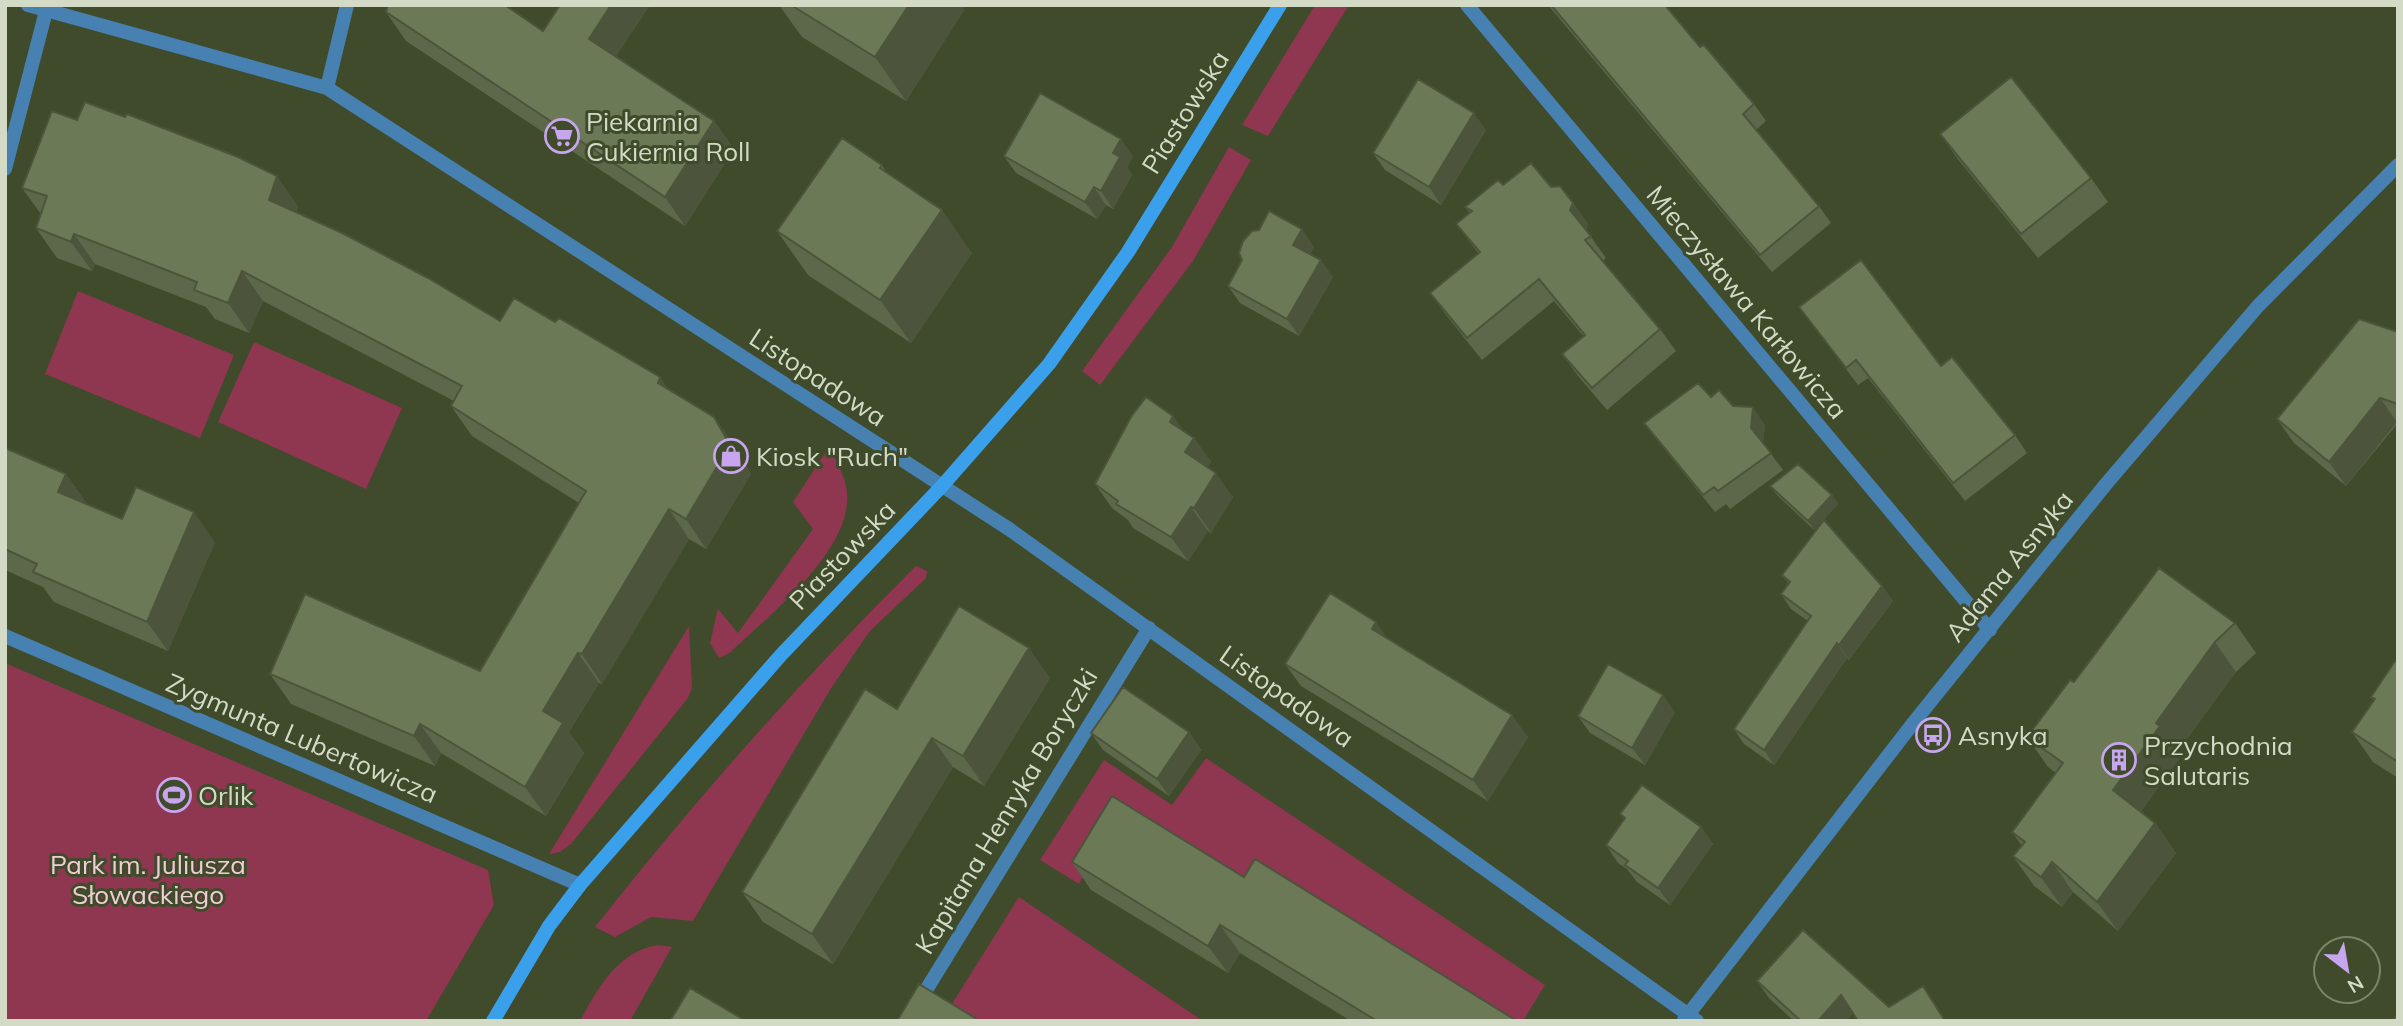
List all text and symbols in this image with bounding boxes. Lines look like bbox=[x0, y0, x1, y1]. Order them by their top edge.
street label: Piastowska bbox=[1134, 44, 1236, 180]
place label: Piekarnia Cukiernia Roll bbox=[586, 105, 750, 168]
supermarket icon: Piekarnia Cukiernia Roll bbox=[543, 117, 581, 155]
street label: Mieczysława Karłowicza bbox=[1640, 179, 1854, 425]
street label: Listopadowa bbox=[743, 321, 893, 433]
shop icon: Kiosk "Ruch" bbox=[712, 437, 750, 475]
place label: Kiosk "Ruch" bbox=[756, 440, 908, 473]
street label: Adama Asnyka bbox=[1938, 484, 2080, 648]
street label: Piastowska bbox=[782, 493, 902, 617]
street label: Listopadowa bbox=[1214, 638, 1360, 754]
street label: Kapitana Henryka Boryczki bbox=[908, 662, 1104, 960]
street label: Zygmunta Lubertowicza bbox=[161, 666, 443, 810]
bus stop icon: Asnyka bbox=[1914, 716, 1952, 754]
place label: Asnyka bbox=[1958, 719, 2048, 752]
place label: Przychodnia Salutaris bbox=[2144, 729, 2293, 792]
building icon: Przychodnia Salutaris bbox=[2100, 741, 2138, 779]
sports icon: Orlik bbox=[155, 776, 193, 814]
place label: Orlik bbox=[198, 779, 254, 812]
park label: Park im. Juliusza Słowackiego bbox=[50, 848, 246, 911]
north arrow bbox=[2312, 935, 2382, 1005]
text: N bbox=[2343, 971, 2368, 999]

